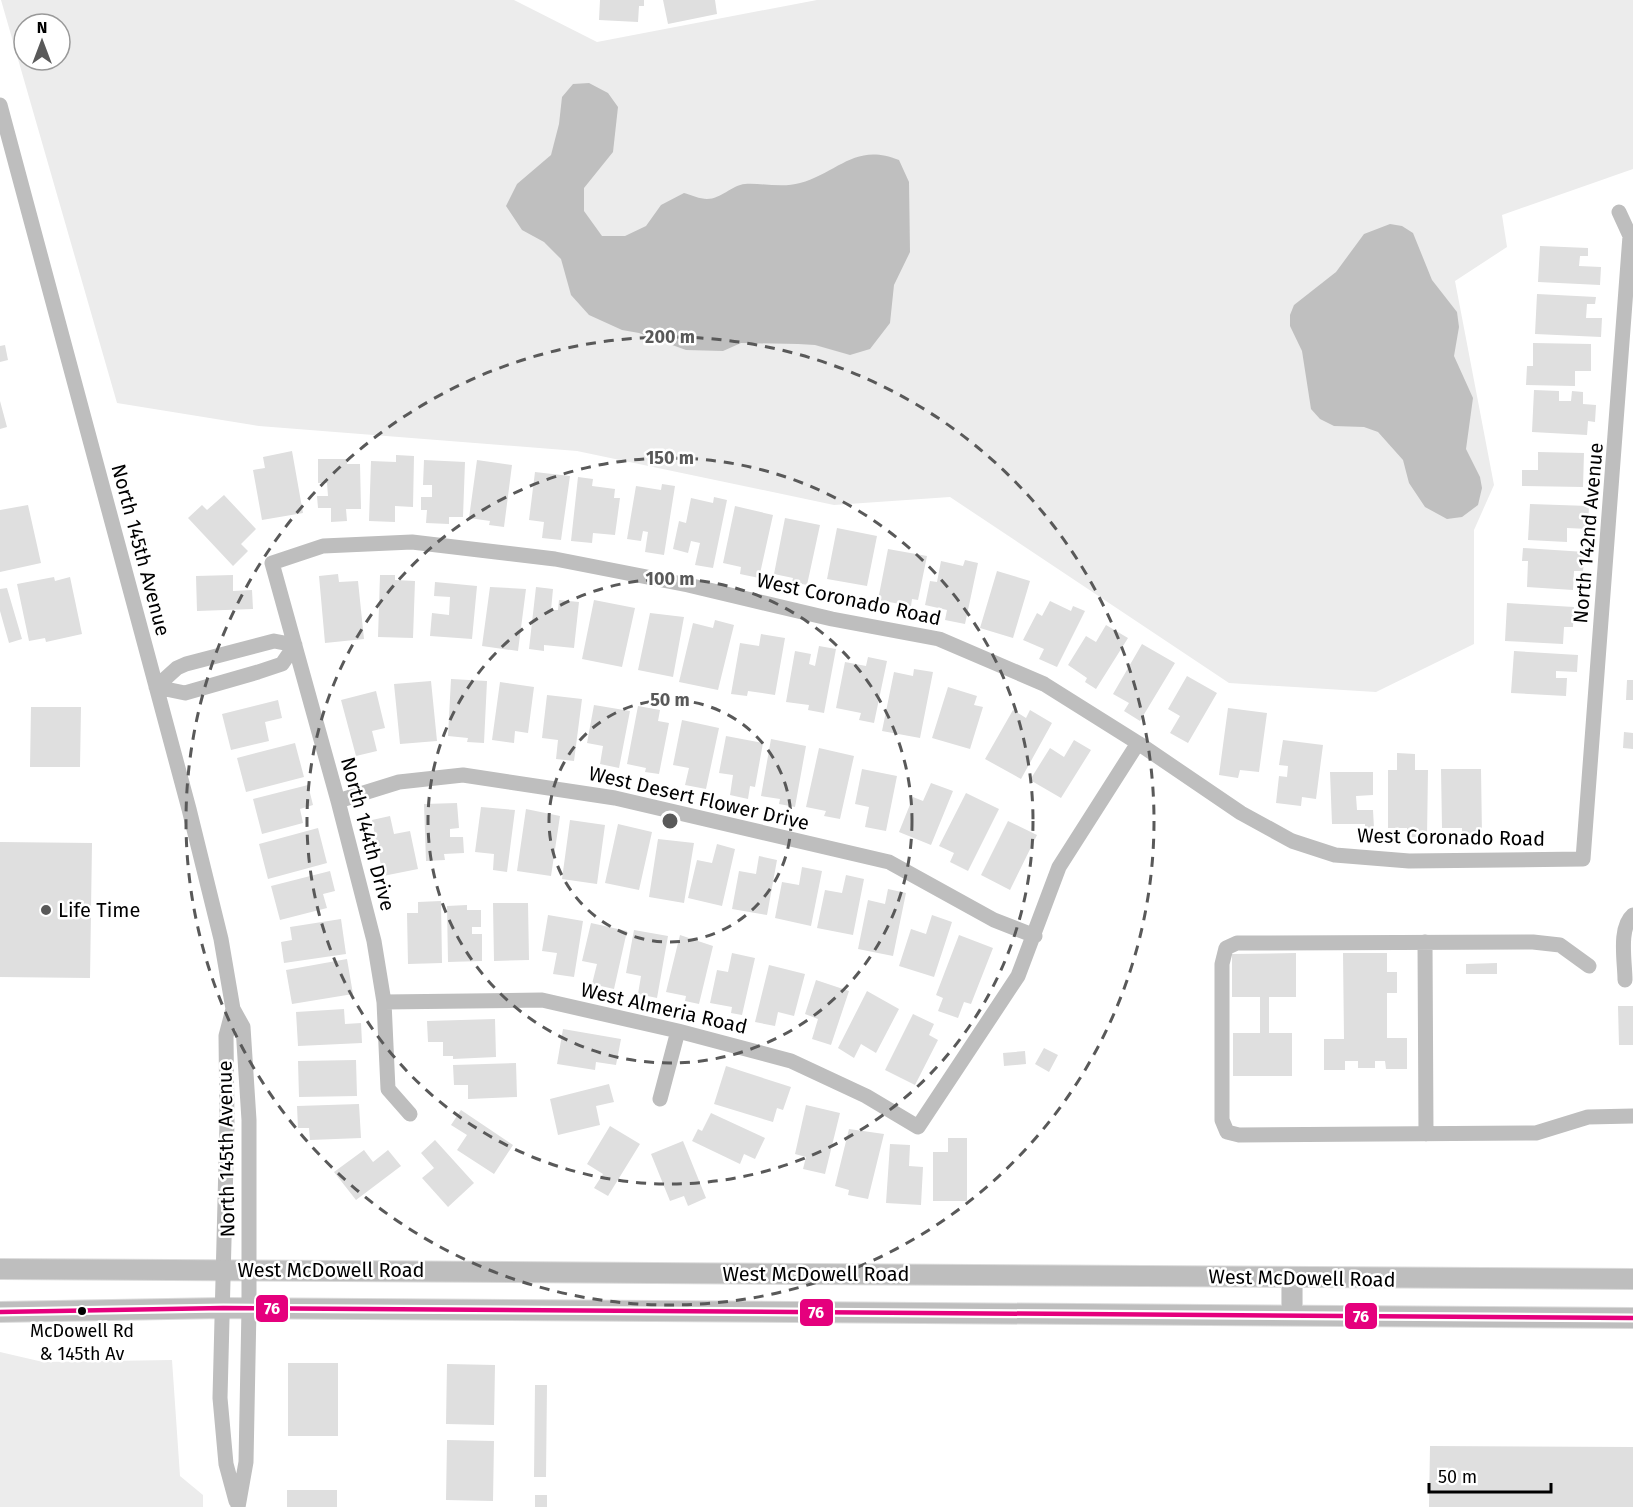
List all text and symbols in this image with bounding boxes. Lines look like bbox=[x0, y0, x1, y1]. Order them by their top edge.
north arrow bbox=[12, 12, 72, 72]
text: N bbox=[37, 18, 47, 37]
text: 200 m bbox=[645, 326, 695, 348]
street label: North 142nd Avenue bbox=[1568, 442, 1608, 624]
text: 150 m bbox=[646, 447, 694, 469]
street label: North 145th Avenue bbox=[107, 461, 175, 639]
text: 100 m bbox=[646, 568, 694, 590]
street label: West Coronado Road bbox=[755, 568, 943, 630]
text: 50 m bbox=[650, 689, 690, 711]
street label: North 144th Drive bbox=[336, 754, 400, 914]
street label: West Desert Flower Drive bbox=[586, 761, 812, 835]
centre of rings bbox=[660, 811, 680, 831]
street label: West Coronado Road bbox=[1357, 823, 1545, 851]
place label: Life Time bbox=[58, 898, 140, 922]
marker: Life Time bbox=[39, 903, 53, 917]
street label: West Almeria Road bbox=[578, 977, 750, 1039]
street label: North 145th Avenue bbox=[212, 1060, 240, 1238]
street label: West McDowell Road bbox=[237, 1258, 425, 1282]
street label: West McDowell Road bbox=[722, 1262, 910, 1286]
street label: West McDowell Road bbox=[1208, 1264, 1396, 1292]
line badge: 76 bbox=[255, 1294, 289, 1323]
line badge: 76 bbox=[799, 1298, 834, 1327]
text: 76 bbox=[264, 1299, 280, 1318]
line badge: 76 bbox=[1344, 1302, 1378, 1330]
text: 76 bbox=[808, 1303, 824, 1322]
marker: McDowell Rd & 145th Av bbox=[76, 1305, 88, 1317]
text: 76 bbox=[1353, 1307, 1369, 1326]
place label: McDowell Rd & 145th Av bbox=[30, 1320, 134, 1365]
scale bar bbox=[1429, 1456, 1550, 1494]
text: 50 m bbox=[1438, 1466, 1477, 1488]

